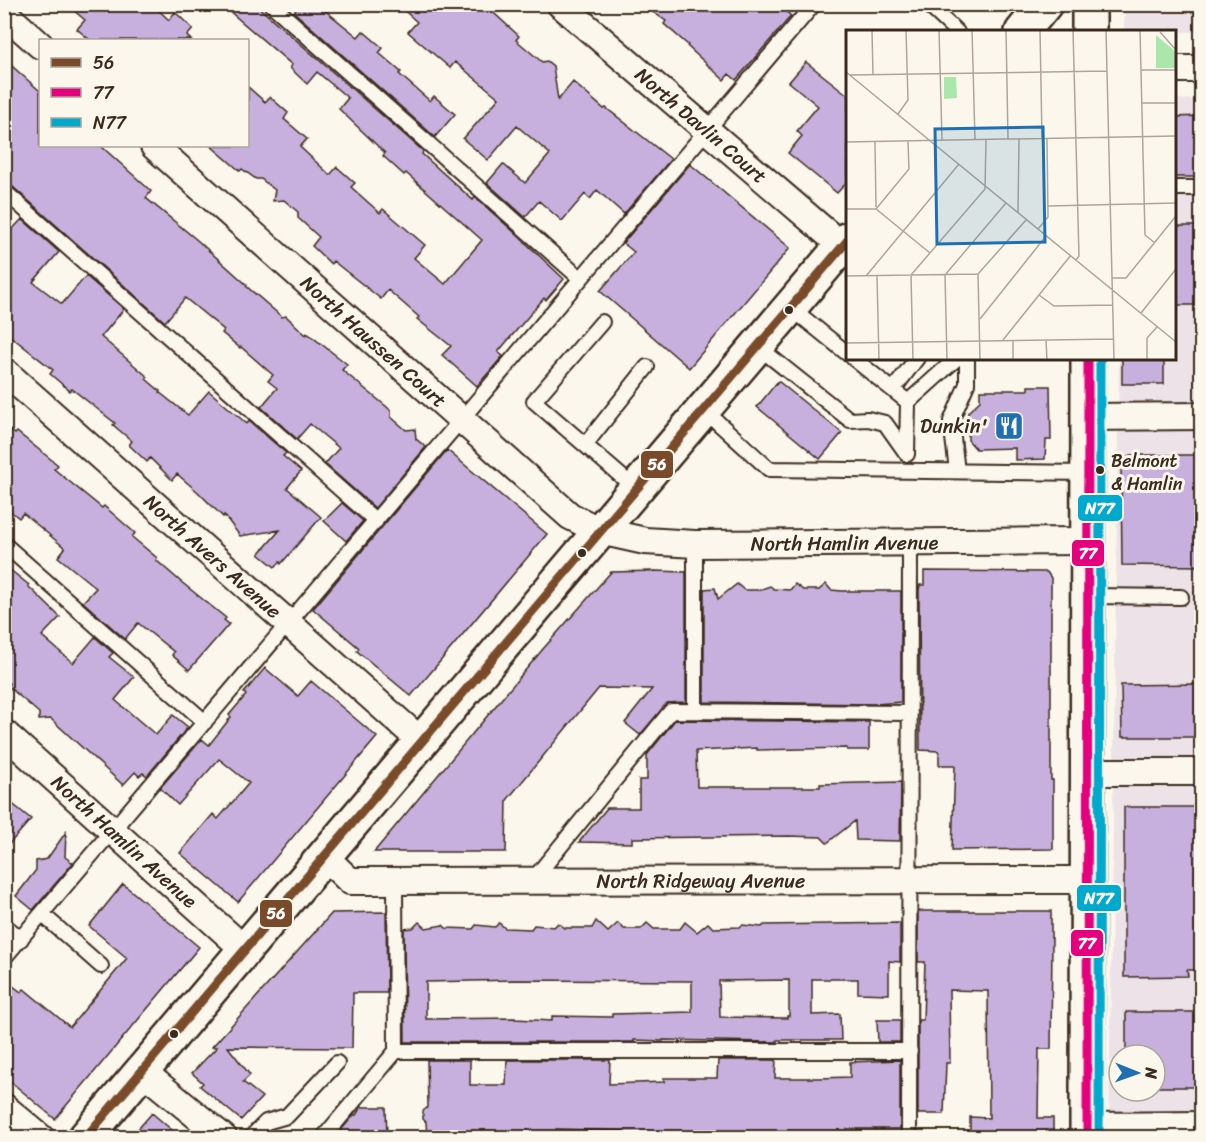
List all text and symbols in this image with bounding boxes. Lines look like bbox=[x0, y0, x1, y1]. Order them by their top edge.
inset map bbox=[846, 30, 1176, 360]
legend bbox=[39, 39, 249, 147]
text: 56 bbox=[93, 47, 114, 79]
street label: North Davlin Court bbox=[627, 58, 775, 193]
text: 77 bbox=[93, 77, 115, 109]
text: N77 bbox=[93, 107, 128, 139]
street label: North Haussen Court bbox=[292, 267, 455, 417]
unlabelled marker bbox=[783, 304, 795, 316]
place label: Dunkin' bbox=[920, 409, 988, 444]
restaurant icon: Dunkin' bbox=[993, 410, 1025, 442]
place label: Belmont & Hamlin bbox=[1111, 445, 1183, 500]
line badge: 56 bbox=[640, 450, 674, 479]
text: 56 bbox=[648, 450, 666, 479]
marker: Belmont & Hamlin bbox=[1094, 464, 1106, 476]
street label: North Avers Avenue bbox=[135, 485, 290, 628]
line badge: N77 bbox=[1077, 494, 1123, 522]
text: N77 bbox=[1084, 494, 1117, 523]
street label: North Hamlin Avenue bbox=[751, 525, 939, 562]
line badge: 77 bbox=[1071, 539, 1105, 567]
text: 77 bbox=[1079, 539, 1099, 568]
unlabelled marker bbox=[576, 547, 588, 559]
street label: North Hamlin Avenue bbox=[43, 766, 206, 918]
street label: North Ridgeway Avenue bbox=[597, 863, 805, 899]
line badge: N77 bbox=[1076, 884, 1122, 912]
text: N77 bbox=[1083, 884, 1116, 913]
line badge: 56 bbox=[259, 899, 293, 928]
text: 56 bbox=[267, 899, 285, 928]
line badge: 77 bbox=[1070, 929, 1104, 957]
text: 77 bbox=[1078, 929, 1098, 958]
unlabelled marker bbox=[168, 1028, 180, 1040]
north arrow bbox=[1107, 1043, 1167, 1103]
text: N bbox=[1137, 1066, 1166, 1080]

